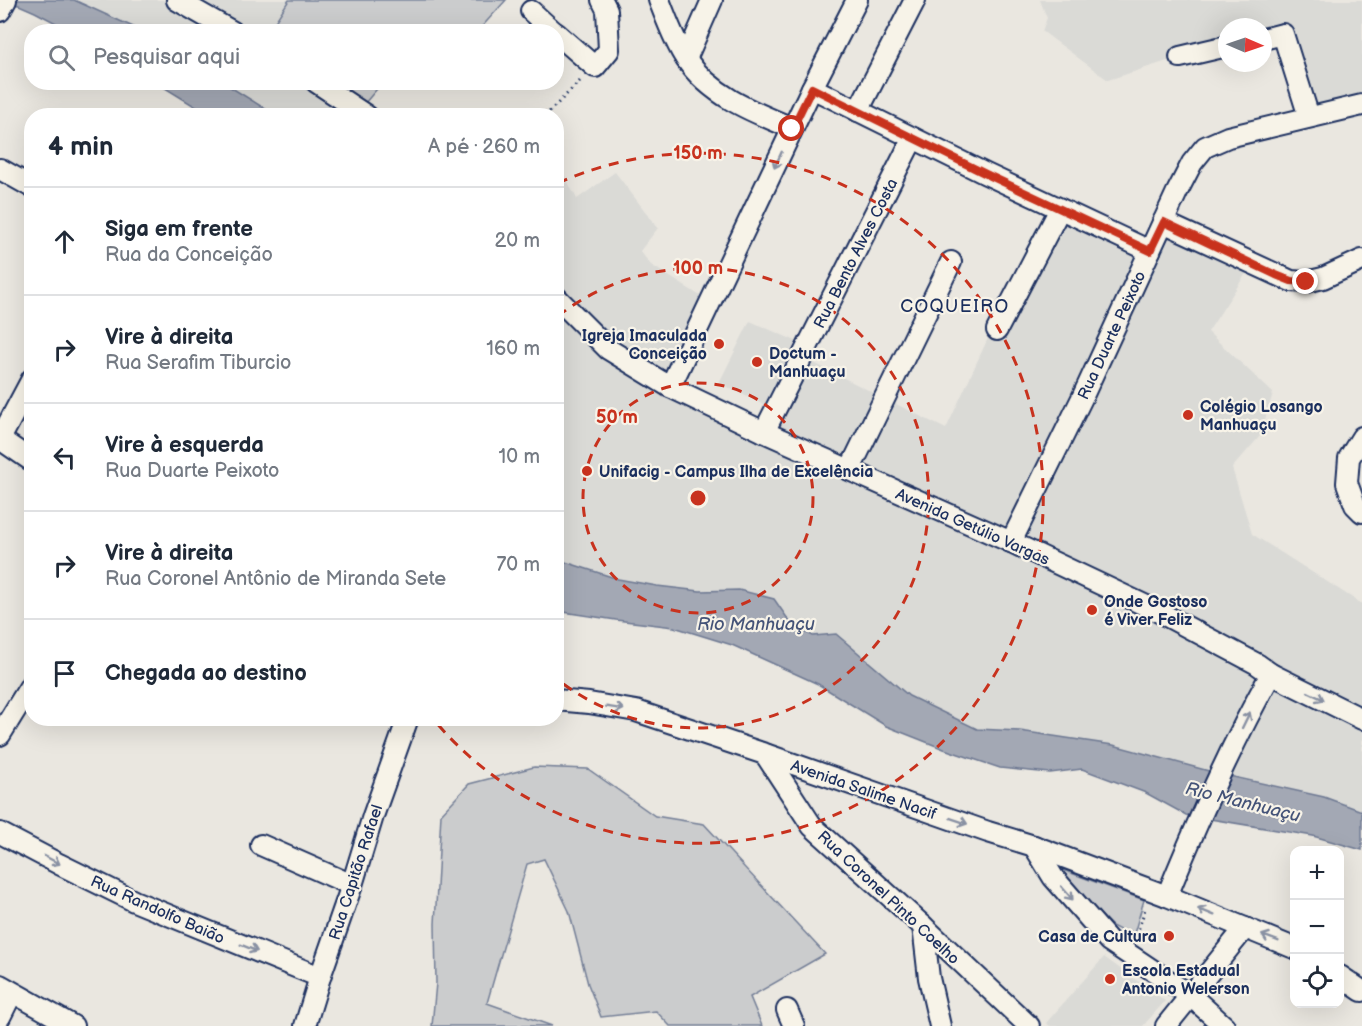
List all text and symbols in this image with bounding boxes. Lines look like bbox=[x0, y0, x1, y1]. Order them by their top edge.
north arrow bbox=[1218, 18, 1272, 72]
search box bbox=[24, 24, 564, 90]
icon: search bbox=[45, 41, 78, 74]
text: Pesquisar aqui bbox=[93, 44, 240, 71]
route start bbox=[778, 115, 804, 141]
text: 4 min bbox=[48, 132, 113, 163]
text: A pé · 260 m bbox=[428, 135, 540, 159]
text: 150 m bbox=[673, 143, 723, 164]
one-way arrow bbox=[771, 150, 783, 168]
street label: Rua Bento Alves Costa bbox=[810, 176, 902, 332]
text: Siga em frente bbox=[105, 216, 253, 243]
icon: ahead bbox=[48, 225, 81, 258]
text: 20 m bbox=[495, 229, 540, 253]
text: Rua da Conceição bbox=[105, 243, 273, 267]
text: 100 m bbox=[673, 258, 723, 279]
street label: Rua Duarte Peixoto bbox=[1074, 268, 1150, 403]
route end bbox=[1292, 268, 1318, 294]
district label: COQUEIRO bbox=[900, 296, 1010, 317]
text: Vire à direita bbox=[105, 324, 233, 351]
place label: Igreja Imaculada Conceição bbox=[582, 327, 707, 364]
icon: right bbox=[48, 333, 81, 366]
text: 160 m bbox=[486, 337, 540, 361]
marker: Igreja Imaculada Conceição bbox=[712, 337, 726, 351]
place label: Doctum - Manhuaçu bbox=[769, 345, 845, 382]
text: Rua Serafim Tiburcio bbox=[105, 351, 291, 375]
marker: Doctum - Manhuaçu bbox=[750, 355, 764, 369]
place label: Colégio Losango Manhuaçu bbox=[1200, 398, 1323, 435]
text: 50 m bbox=[596, 407, 638, 428]
marker: Colégio Losango Manhuaçu bbox=[1181, 408, 1195, 422]
text: Vire à esquerda bbox=[105, 432, 264, 459]
icon: left bbox=[48, 441, 81, 474]
text: 10 m bbox=[499, 445, 540, 469]
text: Rua Duarte Peixoto bbox=[105, 459, 279, 483]
place label: Unifacig - Campus Ilha de Excelência bbox=[599, 463, 873, 482]
marker: Unifacig - Campus Ilha de Excelência bbox=[580, 464, 594, 478]
street label: Avenida Getúlio Vargas bbox=[893, 485, 1052, 570]
centre of rings bbox=[688, 488, 708, 508]
text: Vire à direita bbox=[105, 540, 233, 567]
icon: right bbox=[48, 549, 81, 582]
text: 70 m bbox=[496, 553, 540, 577]
text: Rua Coronel Antônio de Miranda Sete bbox=[105, 567, 446, 591]
place label: Onde Gostoso é Viver Feliz bbox=[1104, 593, 1207, 630]
marker: Onde Gostoso é Viver Feliz bbox=[1085, 603, 1099, 617]
water label: Rio Manhuaçu bbox=[697, 614, 815, 635]
icon: arrive bbox=[48, 657, 81, 690]
text: Chegada ao destino bbox=[105, 660, 307, 687]
one-way arrow bbox=[1307, 691, 1325, 703]
one-way arrow bbox=[604, 702, 624, 713]
one-way arrow bbox=[1241, 712, 1253, 730]
street label: Avenida Salime Nacif bbox=[788, 757, 939, 824]
water label: Rio Manhuaçu bbox=[1183, 778, 1302, 827]
street label: Rua Capitão Rafael bbox=[326, 802, 387, 942]
one-way arrow bbox=[949, 817, 968, 828]
street label: Rua Coronel Pinto Coelho bbox=[813, 827, 963, 969]
map controls bbox=[1290, 846, 1344, 1008]
button: + bbox=[1290, 846, 1344, 900]
one-way arrow bbox=[42, 855, 60, 866]
street label: Rua Randolfo Baião bbox=[87, 872, 227, 948]
one-way arrow bbox=[1060, 885, 1074, 900]
button: − bbox=[1290, 900, 1344, 954]
one-way arrow bbox=[1197, 906, 1216, 917]
place label: Casa de Cultura bbox=[1038, 928, 1157, 947]
marker: Casa de Cultura bbox=[1162, 929, 1176, 943]
one-way arrow bbox=[1261, 932, 1280, 943]
one-way arrow bbox=[239, 943, 257, 954]
button: locate bbox=[1290, 954, 1344, 1008]
place label: Escola Estadual Antonio Welerson bbox=[1121, 962, 1250, 999]
marker: Escola Estadual Antonio Welerson bbox=[1103, 972, 1117, 986]

